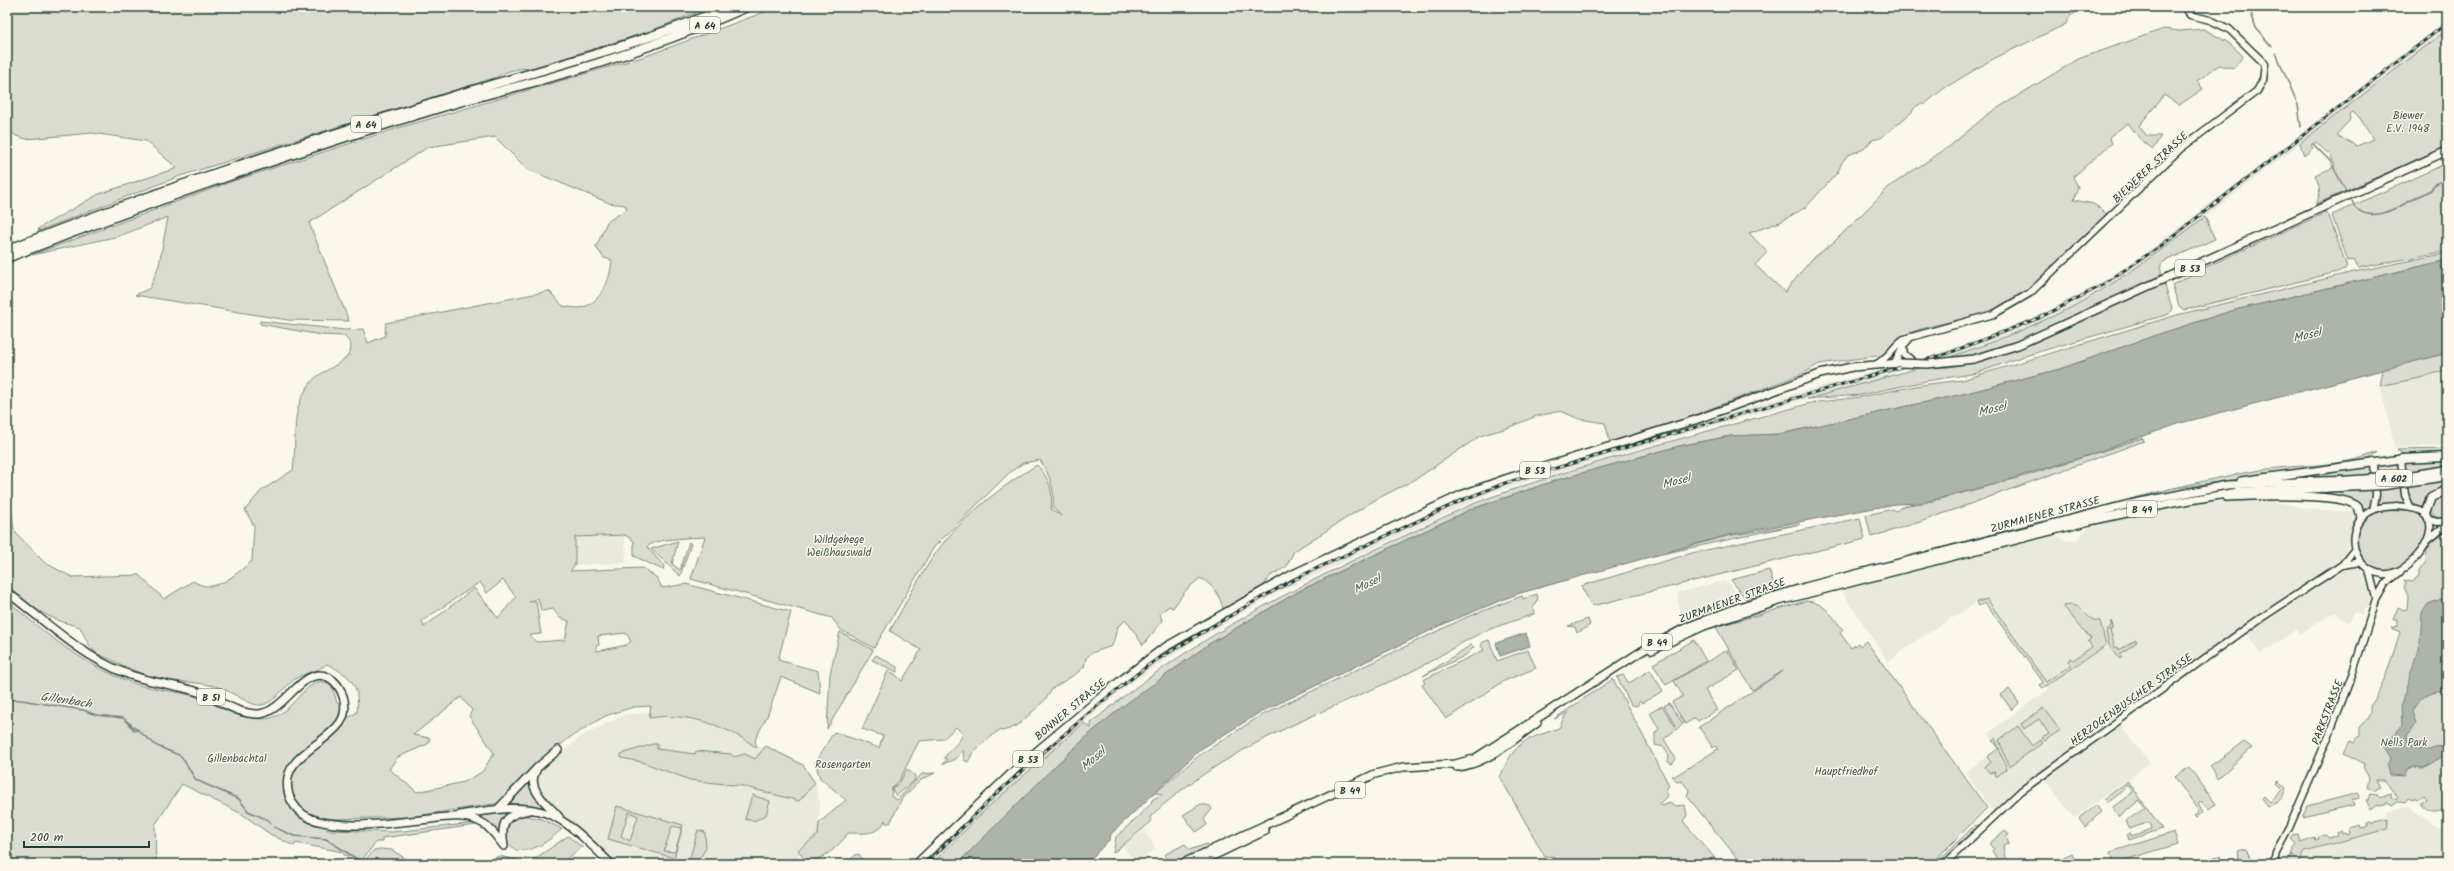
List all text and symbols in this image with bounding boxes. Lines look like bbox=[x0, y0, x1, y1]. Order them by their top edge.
road number: A 64 bbox=[690, 17, 720, 33]
park label: Biewer E.V. 1948 bbox=[2386, 107, 2430, 138]
road number: A 64 bbox=[351, 116, 381, 132]
street label: BIEWERER STRASSE bbox=[2109, 127, 2193, 208]
road number: B 53 bbox=[2175, 260, 2205, 276]
water label: Mosel bbox=[2291, 323, 2325, 348]
water label: Mosel bbox=[1976, 397, 2010, 422]
road number: B 53 bbox=[1520, 462, 1550, 478]
water label: Mosel bbox=[1660, 468, 1694, 494]
road number: A 602 bbox=[2376, 470, 2412, 486]
street label: ZURMAIENER STRASSE bbox=[1988, 492, 2103, 538]
road number: B 49 bbox=[2127, 501, 2157, 517]
park label: Wildgehege Weißhauswald bbox=[807, 531, 872, 562]
water label: Mosel bbox=[1350, 569, 1386, 599]
street label: ZURMAIENER STRASSE bbox=[1676, 573, 1789, 629]
road number: B 49 bbox=[1642, 634, 1672, 650]
street label: HERZOGENBUSCHER STRASSE bbox=[2066, 649, 2197, 751]
street label: BONNER STRASSE bbox=[1031, 674, 1111, 745]
street label: PARKSTRASSE bbox=[2307, 677, 2349, 748]
water label: Gillenbach bbox=[39, 687, 94, 714]
road number: B 51 bbox=[197, 689, 225, 705]
park label: Nells Park bbox=[2381, 734, 2428, 752]
water label: Mosel bbox=[1076, 742, 1112, 776]
park label: Gillenbachtal bbox=[207, 750, 267, 768]
road number: B 53 bbox=[1013, 751, 1043, 767]
park label: Rosengarten bbox=[815, 756, 871, 774]
park label: Hauptfriedhof bbox=[1814, 763, 1879, 781]
road number: B 49 bbox=[1335, 782, 1365, 798]
scale bar bbox=[24, 823, 149, 849]
text: 200 m bbox=[30, 828, 64, 847]

